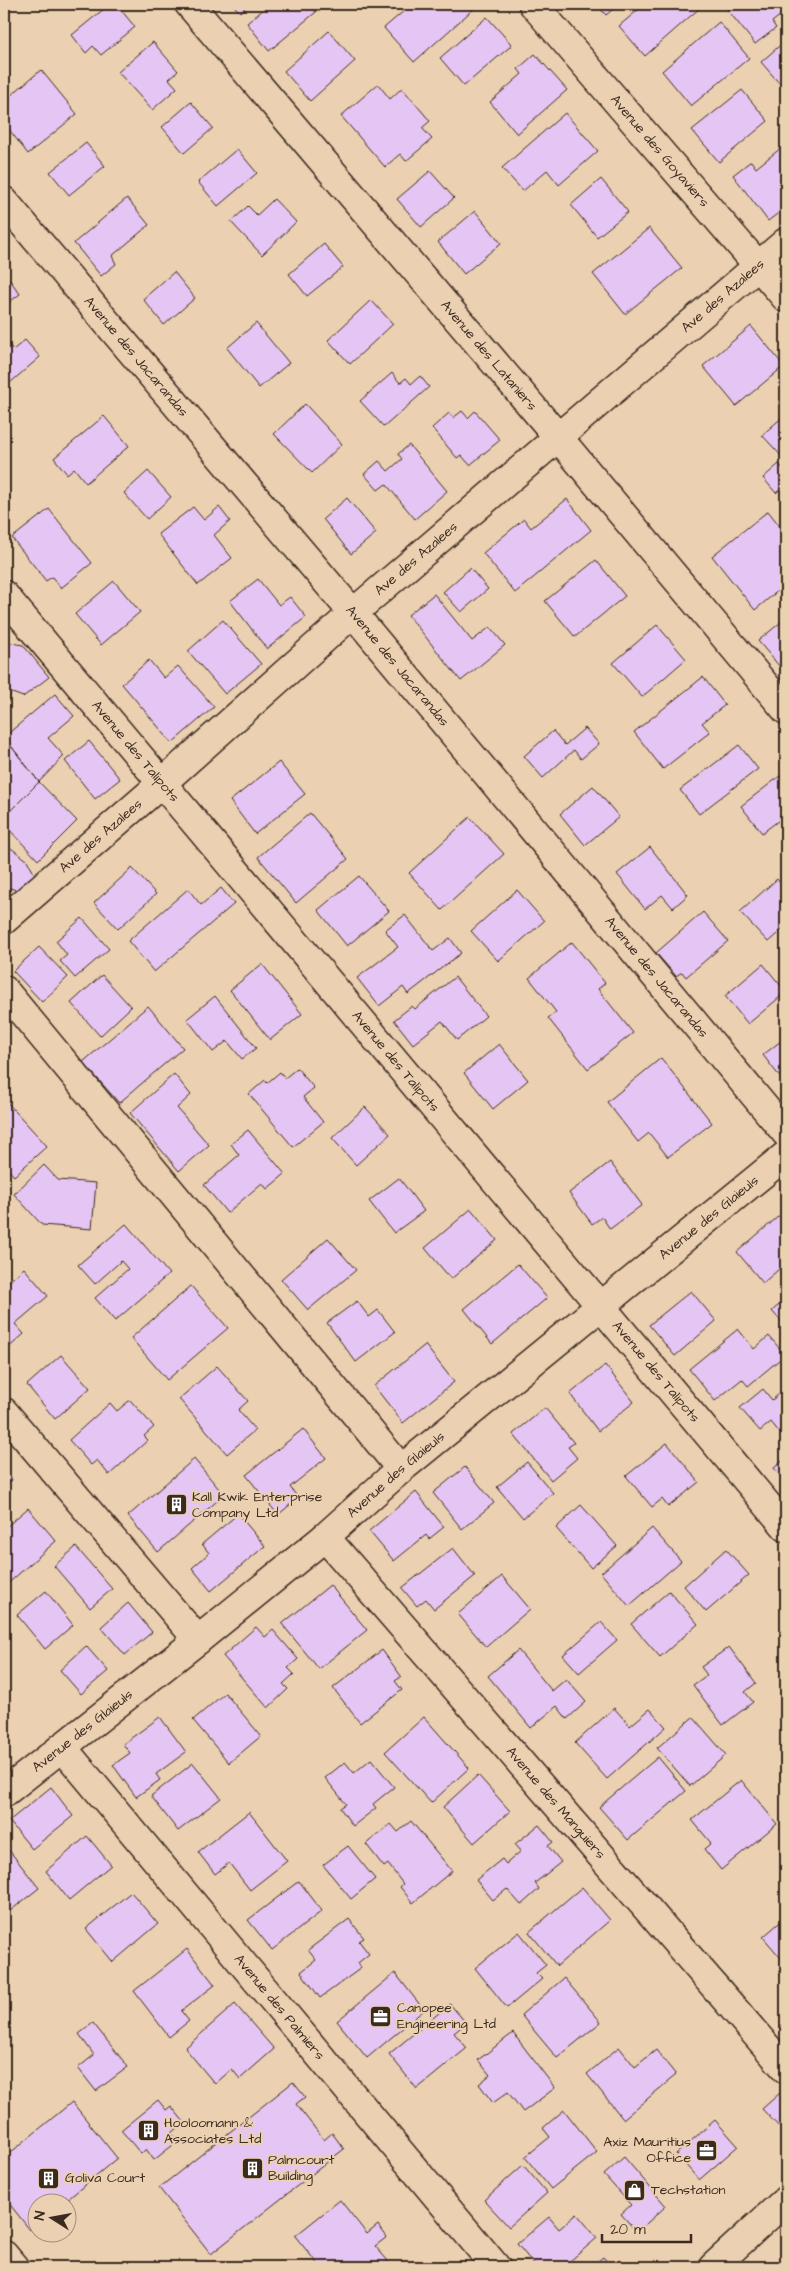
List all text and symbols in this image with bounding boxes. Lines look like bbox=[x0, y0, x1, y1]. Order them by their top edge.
street label: Avenue des Goyaviers bbox=[605, 90, 714, 212]
street label: Ave des Azalees bbox=[677, 255, 769, 338]
street label: Avenue des Jacarandas bbox=[79, 292, 193, 421]
street label: Avenue des Lataniers bbox=[436, 296, 542, 415]
street label: Ave des Azalees bbox=[370, 517, 462, 600]
street label: Avenue des Jacarandas bbox=[341, 601, 454, 731]
street label: Avenue des Talipots bbox=[87, 696, 184, 806]
street label: Ave des Azalees bbox=[55, 794, 147, 878]
street label: Avenue des Jacarandas bbox=[600, 912, 713, 1042]
street label: Avenue des Talipots bbox=[347, 1006, 444, 1117]
street label: Avenue des Glaieuls bbox=[655, 1171, 763, 1265]
street label: Avenue des Talipots bbox=[607, 1317, 704, 1427]
street label: Avenue des Glaieuls bbox=[343, 1427, 449, 1523]
place label: Kall Kwik Enterprise Company Ltd bbox=[192, 1487, 323, 1523]
building icon: Kall Kwik Enterprise Company Ltd bbox=[164, 1493, 188, 1517]
street label: Avenue des Glaieuls bbox=[28, 1685, 137, 1777]
street label: Avenue des Manguiers bbox=[501, 1742, 610, 1864]
street label: Avenue des Palmiers bbox=[229, 1950, 329, 2064]
place label: Canopee Engineering Ltd bbox=[397, 1998, 496, 2034]
office icon: Canopee Engineering Ltd bbox=[369, 2004, 393, 2028]
place label: Hooloomann & Associates Ltd bbox=[164, 2113, 261, 2149]
building icon: Hooloomann & Associates Ltd bbox=[136, 2119, 160, 2143]
place label: Axiz Mauritius Office bbox=[603, 2132, 691, 2168]
office icon: Axiz Mauritius Office bbox=[695, 2138, 719, 2162]
place label: Palmcourt Building bbox=[268, 2150, 335, 2186]
building icon: Palmcourt Building bbox=[240, 2156, 264, 2180]
building icon: Goliva Court bbox=[37, 2166, 61, 2190]
place label: Goliva Court bbox=[65, 2168, 145, 2188]
shop icon: Techstation bbox=[623, 2178, 647, 2202]
place label: Techstation bbox=[651, 2180, 726, 2200]
north arrow bbox=[28, 2194, 78, 2244]
text: N bbox=[30, 2209, 51, 2222]
scale bar bbox=[602, 2211, 691, 2243]
text: 20 m bbox=[610, 2219, 646, 2240]

